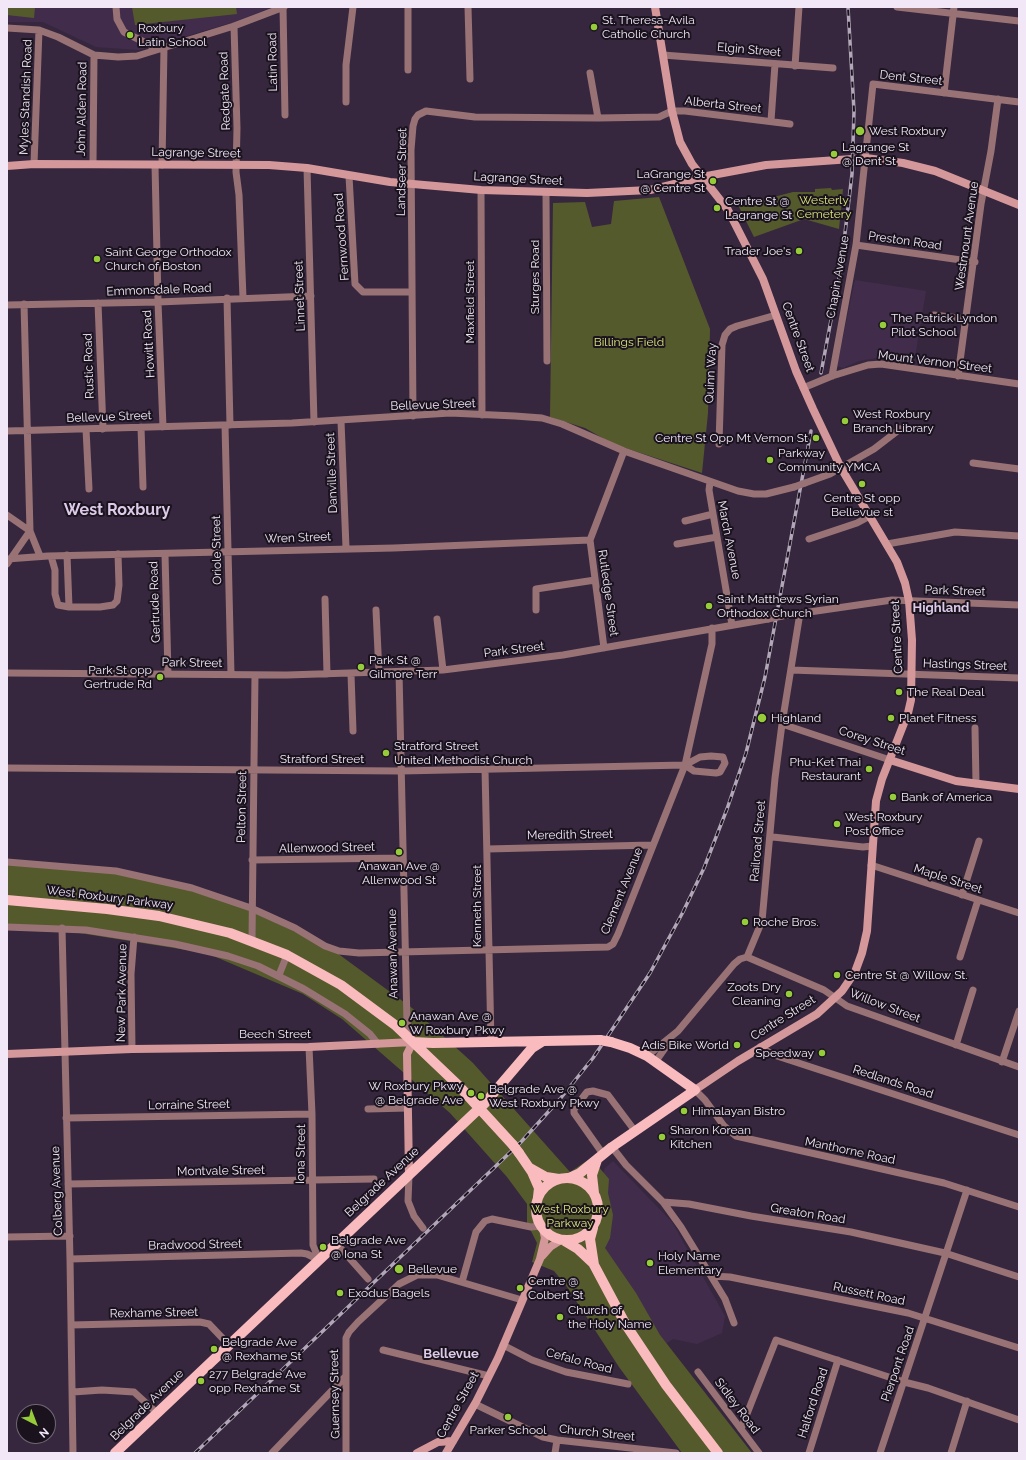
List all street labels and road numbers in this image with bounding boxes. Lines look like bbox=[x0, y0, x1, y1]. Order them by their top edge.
street label: Latin Road bbox=[265, 32, 281, 92]
street label: Myles Standish Road bbox=[17, 39, 35, 155]
street label: Elgin Street bbox=[717, 40, 781, 60]
street label: Redgate Road bbox=[216, 51, 234, 131]
street label: John Alden Road bbox=[74, 62, 90, 156]
street label: Dent Street bbox=[879, 68, 943, 88]
street label: Alberta Street bbox=[684, 94, 762, 116]
street label: Landseer Street bbox=[394, 128, 410, 216]
street label: Lagrange Street bbox=[151, 145, 241, 161]
street label: Lagrange Street bbox=[473, 169, 563, 189]
street label: Westmount Avenue bbox=[952, 181, 982, 291]
street label: Fernwood Road bbox=[332, 193, 352, 281]
street label: Preston Road bbox=[867, 229, 943, 253]
street label: Chapin Avenue bbox=[824, 234, 852, 320]
street label: Sturges Road bbox=[528, 240, 542, 314]
street label: Linnet Street bbox=[292, 260, 308, 332]
street label: Maxfield Street bbox=[463, 260, 477, 344]
street label: Emmonsdale Road bbox=[106, 281, 212, 299]
street label: Centre Street bbox=[779, 300, 817, 374]
street label: Howitt Road bbox=[140, 310, 158, 378]
street label: Rustic Road bbox=[81, 333, 97, 399]
street label: Quinn Way bbox=[702, 342, 720, 404]
street label: Mount Vernon Street bbox=[877, 348, 993, 376]
street label: Bellevue Street bbox=[390, 396, 476, 414]
street label: Bellevue Street bbox=[66, 408, 152, 426]
street label: Danville Street bbox=[323, 432, 341, 514]
street label: March Avenue bbox=[714, 499, 744, 581]
street label: Oriole Street bbox=[209, 515, 225, 585]
street label: Wren Street bbox=[265, 530, 331, 546]
street label: Rutledge Street bbox=[595, 549, 621, 637]
street label: Gertrude Road bbox=[146, 561, 164, 643]
street label: Park Street bbox=[924, 583, 986, 599]
street label: Centre Street bbox=[888, 600, 906, 674]
street label: Park Street bbox=[483, 639, 545, 661]
street label: Park Street bbox=[161, 655, 223, 671]
street label: Hastings Street bbox=[923, 656, 1007, 674]
street label: Corey Street bbox=[837, 723, 907, 759]
street label: Stratford Street bbox=[280, 752, 364, 766]
street label: Pelton Street bbox=[234, 771, 250, 843]
street label: Railroad Street bbox=[747, 800, 769, 882]
street label: Meredith Street bbox=[527, 827, 613, 843]
street label: Allenwood Street bbox=[279, 840, 375, 856]
street label: Clement Avenue bbox=[598, 845, 646, 937]
street label: Maple Street bbox=[912, 861, 984, 897]
street label: Kenneth Street bbox=[470, 865, 484, 947]
street label: West Roxbury Parkway bbox=[46, 883, 174, 913]
street label: Anawan Avenue bbox=[385, 909, 401, 999]
street label: New Park Avenue bbox=[114, 944, 130, 1042]
street label: Willow Street bbox=[848, 986, 922, 1026]
street label: Centre Street bbox=[748, 992, 818, 1044]
street label: Beech Street bbox=[239, 1027, 311, 1041]
street label: Redlands Road bbox=[851, 1062, 935, 1102]
street label: Lorraine Street bbox=[148, 1097, 230, 1113]
street label: Iona Street bbox=[293, 1124, 309, 1184]
street label: Manthorne Road bbox=[803, 1134, 897, 1168]
street label: Belgrade Avenue bbox=[342, 1144, 422, 1220]
street label: Colberg Avenue bbox=[48, 1146, 66, 1236]
street label: Montvale Street bbox=[177, 1163, 265, 1179]
street label: Greaton Road bbox=[769, 1201, 847, 1227]
street label: Bradwood Street bbox=[148, 1237, 242, 1253]
street label: Russett Road bbox=[832, 1279, 906, 1309]
street label: Rexhame Street bbox=[110, 1305, 198, 1321]
street label: Pierpont Road bbox=[878, 1324, 918, 1404]
street label: Cefalo Road bbox=[544, 1345, 614, 1377]
street label: Guernsey Street bbox=[327, 1349, 343, 1439]
street label: Belgrade Avenue bbox=[107, 1366, 187, 1444]
street label: Halford Road bbox=[795, 1366, 831, 1440]
street label: Centre Street bbox=[434, 1369, 482, 1441]
street label: Sidley Road bbox=[711, 1375, 763, 1437]
street label: Church Street bbox=[558, 1422, 636, 1444]

